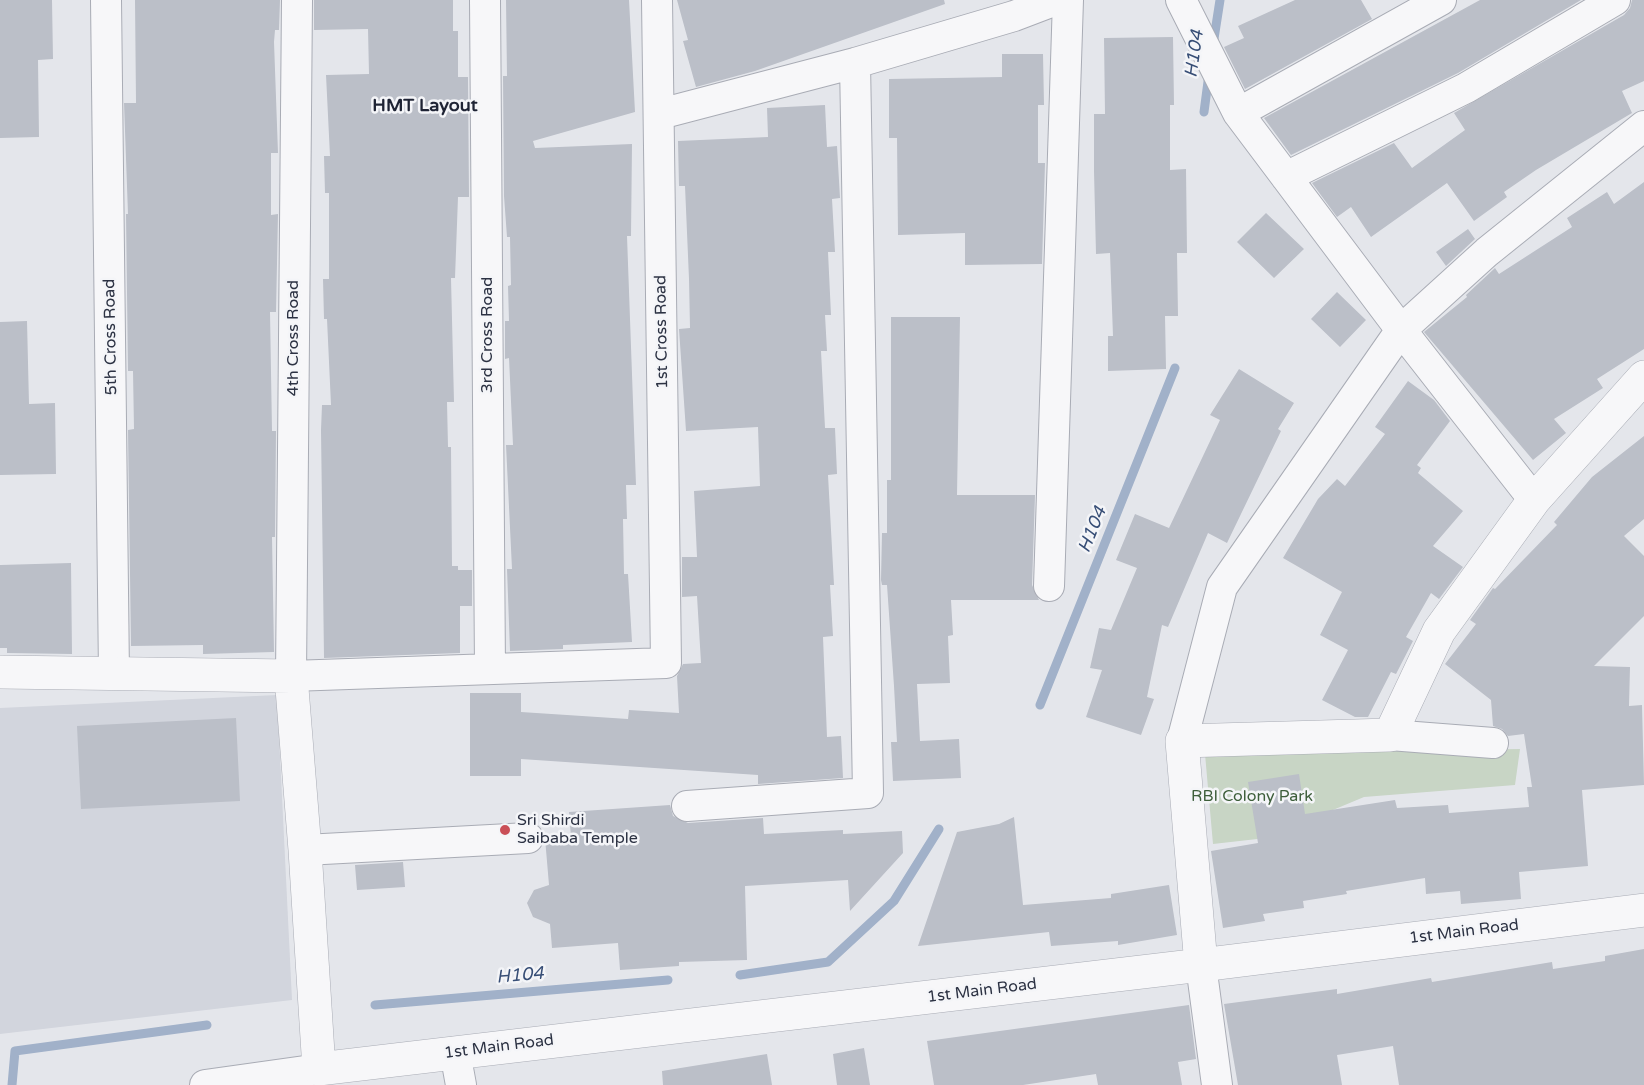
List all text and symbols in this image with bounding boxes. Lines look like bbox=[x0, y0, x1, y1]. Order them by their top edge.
water label: H104 bbox=[1181, 29, 1209, 79]
district label: HMT Layout bbox=[372, 95, 478, 117]
street label: 1st Cross Road bbox=[651, 275, 673, 389]
street label: 3rd Cross Road bbox=[478, 277, 498, 393]
street label: 5th Cross Road bbox=[100, 279, 122, 395]
street label: 4th Cross Road bbox=[284, 280, 304, 396]
water label: H104 bbox=[1074, 504, 1112, 556]
park label: RBI Colony Park bbox=[1191, 787, 1313, 807]
place label: Sri Shirdi Saibaba Temple bbox=[517, 811, 638, 849]
marker: Sri Shirdi Saibaba Temple bbox=[498, 823, 512, 837]
street label: 1st Main Road bbox=[1408, 916, 1520, 948]
water label: H104 bbox=[495, 963, 545, 989]
street label: 1st Main Road bbox=[926, 975, 1038, 1007]
street label: 1st Main Road bbox=[443, 1031, 555, 1063]

